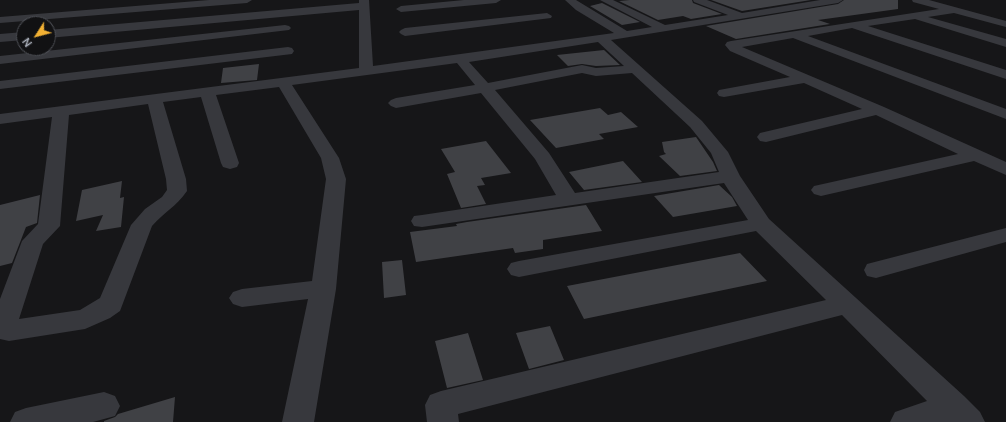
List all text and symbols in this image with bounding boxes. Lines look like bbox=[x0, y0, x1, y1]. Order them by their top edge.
north arrow bbox=[16, 16, 56, 56]
text: N bbox=[19, 35, 35, 50]

